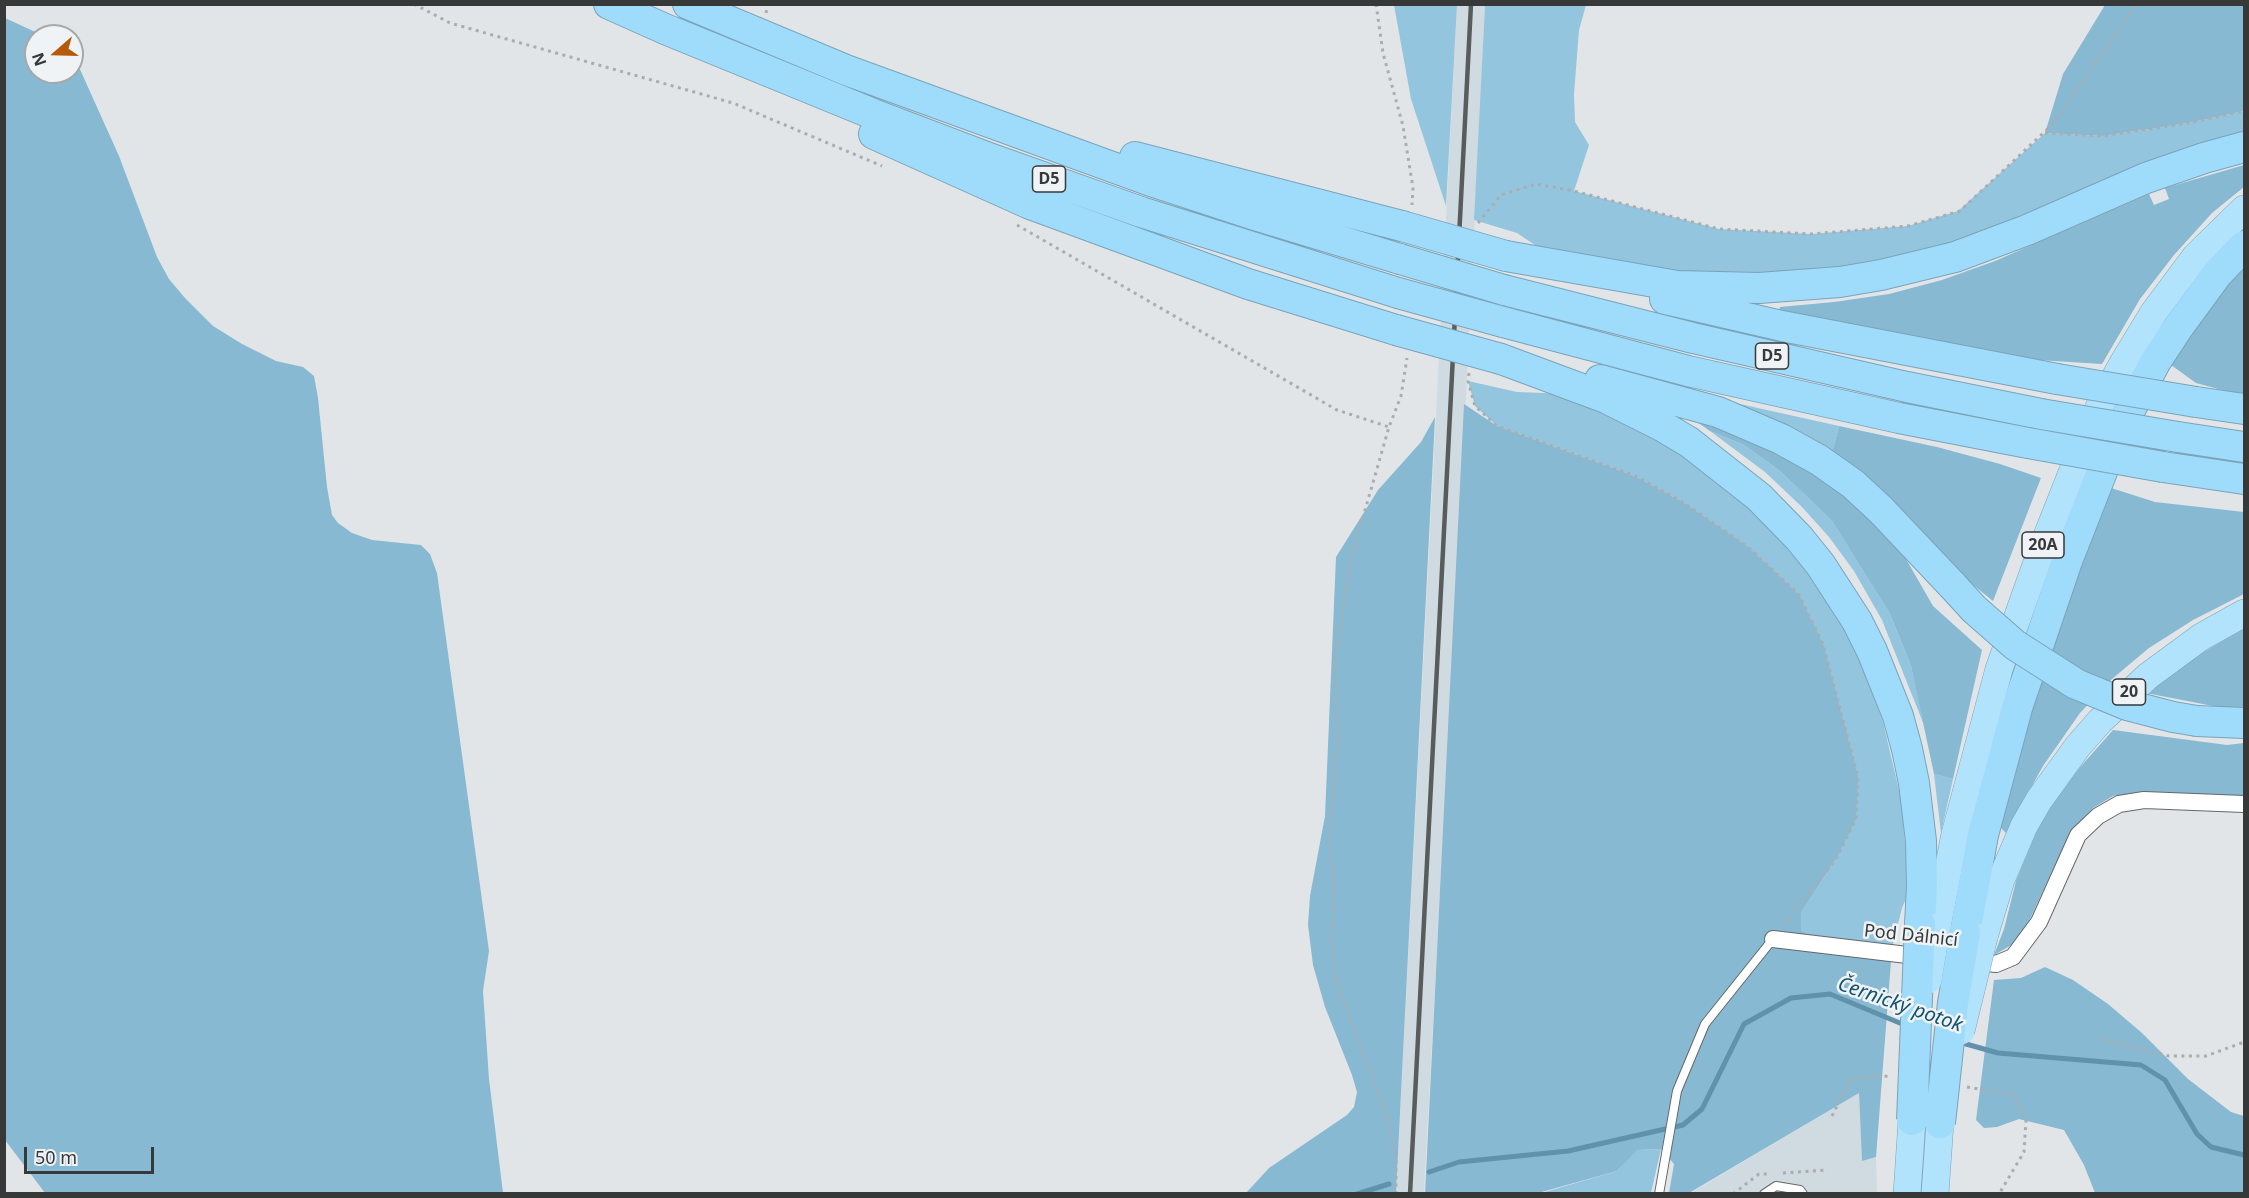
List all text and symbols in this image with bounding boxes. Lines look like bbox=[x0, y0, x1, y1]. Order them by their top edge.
north arrow bbox=[24, 24, 84, 84]
text: N bbox=[26, 50, 52, 69]
road number: D5 bbox=[1032, 166, 1066, 192]
road number: D5 bbox=[1756, 343, 1788, 369]
road number: 20A bbox=[2022, 532, 2064, 558]
road number: 20 bbox=[2112, 679, 2146, 705]
street label: Pod Dálnicí bbox=[1863, 920, 1959, 952]
water label: Černický potok bbox=[1834, 972, 1966, 1038]
scale bar bbox=[27, 1135, 158, 1173]
text: 50 m bbox=[35, 1145, 77, 1169]

